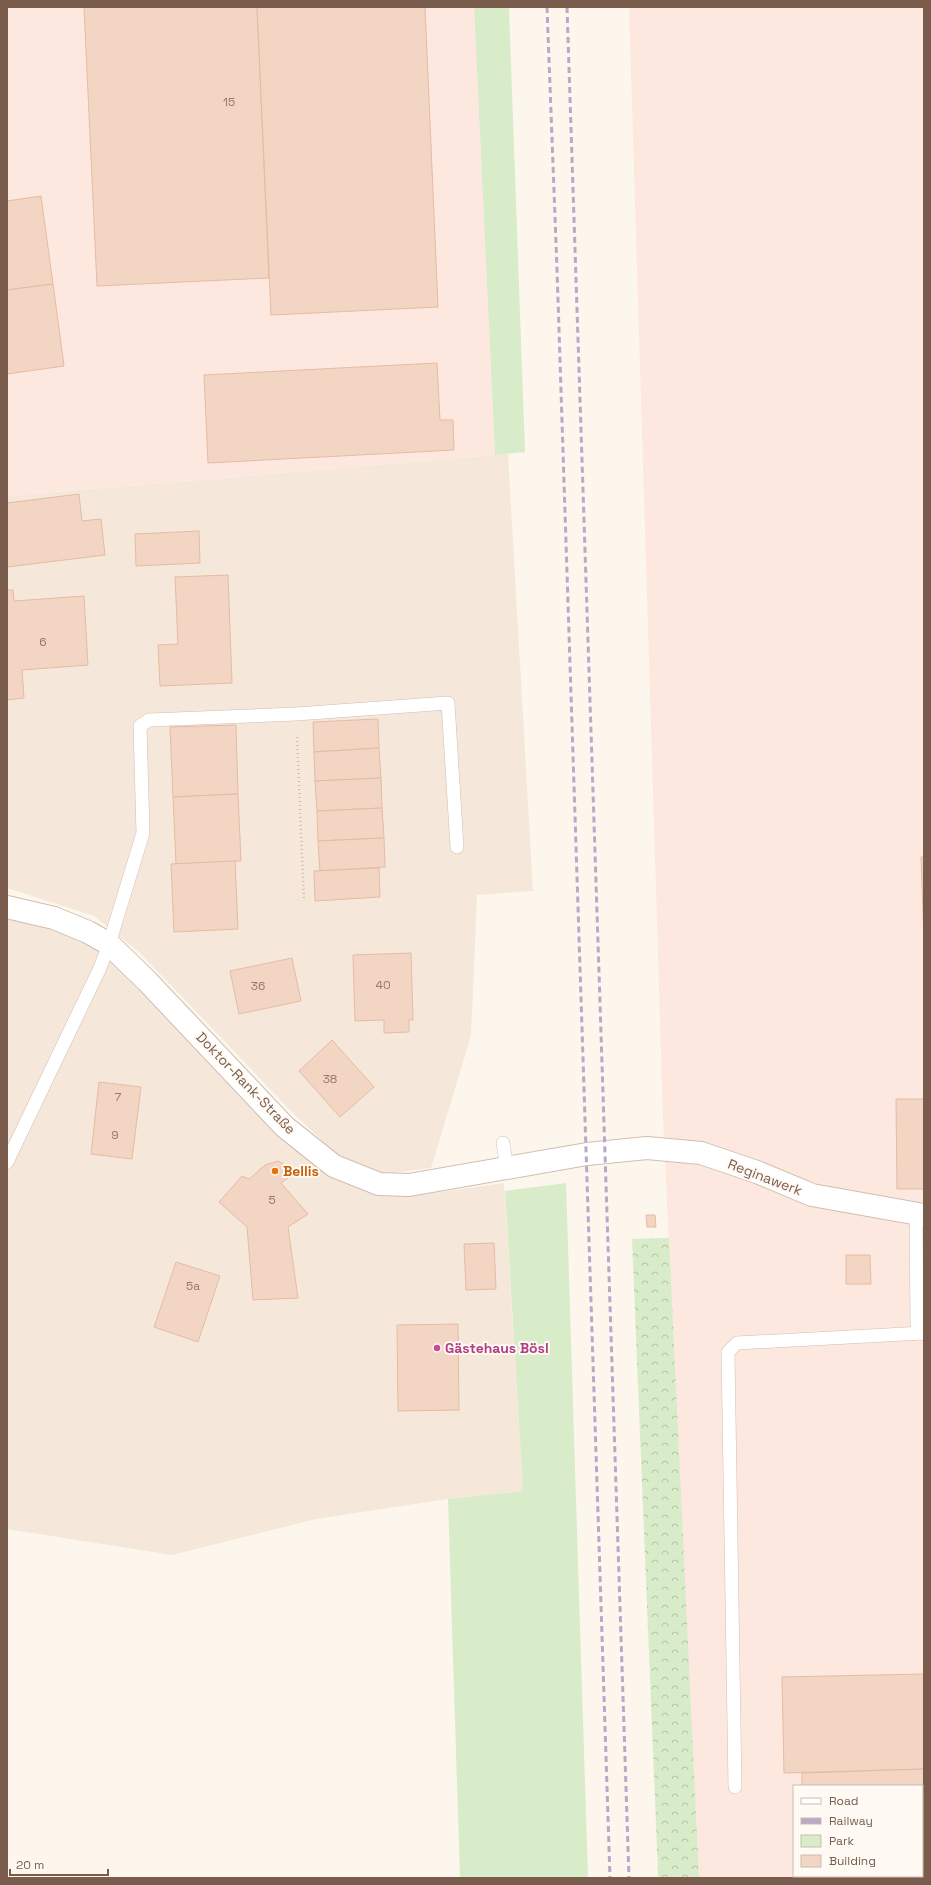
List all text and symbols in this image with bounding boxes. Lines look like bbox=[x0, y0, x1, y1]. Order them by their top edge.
house number: 15 bbox=[223, 94, 235, 110]
house number: 6 bbox=[39, 634, 47, 650]
house number: 40 bbox=[375, 977, 391, 993]
house number: 36 bbox=[251, 978, 265, 994]
street label: Doktor-Rank-Straße bbox=[192, 1028, 300, 1138]
house number: 38 bbox=[323, 1071, 337, 1087]
house number: 7 bbox=[115, 1089, 122, 1105]
house number: 9 bbox=[111, 1127, 119, 1143]
street label: Reginawerk bbox=[725, 1155, 805, 1200]
place label: Bellis bbox=[283, 1162, 319, 1180]
marker: Bellis bbox=[270, 1166, 280, 1176]
house number: 5 bbox=[268, 1192, 276, 1208]
house number: 5a bbox=[186, 1278, 200, 1294]
place label: Gästehaus Bösl bbox=[445, 1339, 549, 1357]
marker: Gästehaus Bösl bbox=[432, 1343, 442, 1353]
legend bbox=[793, 1785, 923, 1877]
text: Road bbox=[829, 1793, 858, 1809]
text: Railway bbox=[829, 1813, 873, 1829]
text: Park bbox=[829, 1833, 854, 1849]
scale bar bbox=[10, 1851, 108, 1877]
text: Building bbox=[829, 1853, 876, 1869]
text: 20 m bbox=[16, 1857, 44, 1873]

